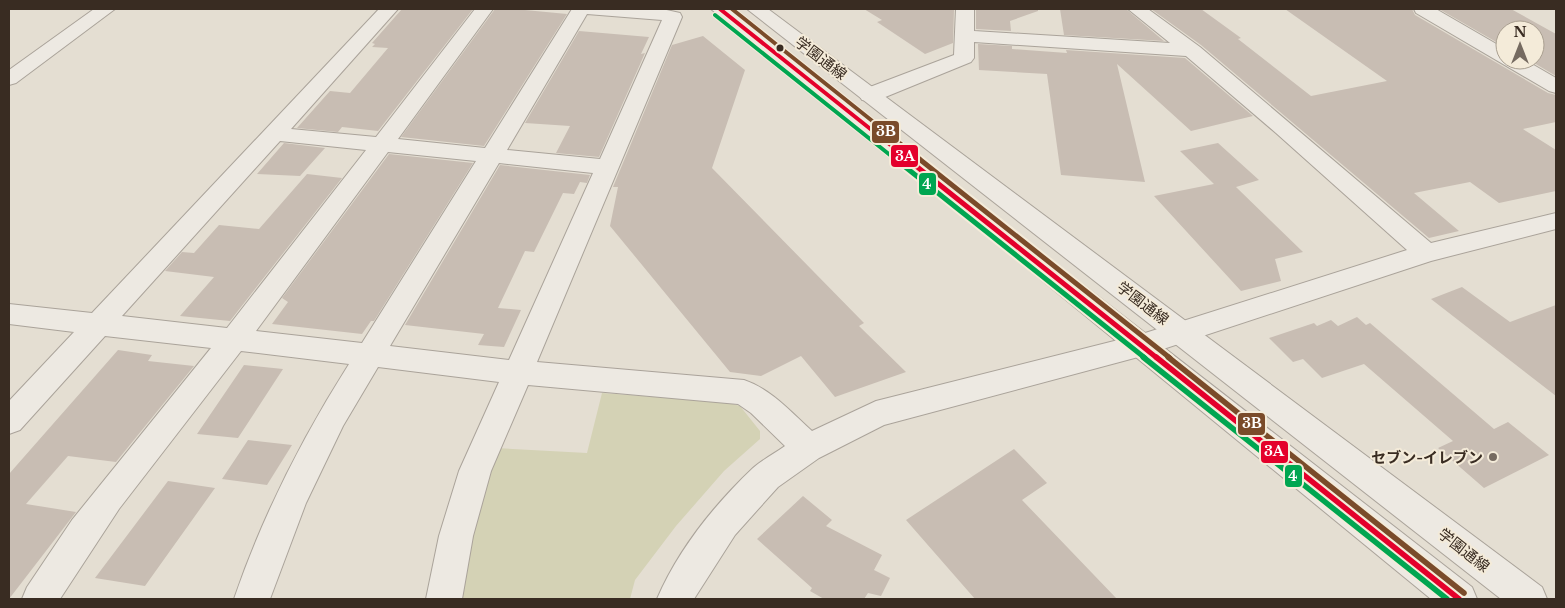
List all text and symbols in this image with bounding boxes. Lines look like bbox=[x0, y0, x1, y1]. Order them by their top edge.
north arrow bbox=[1495, 20, 1545, 70]
text: N bbox=[1513, 23, 1527, 41]
street label: 学園通線 bbox=[791, 32, 851, 84]
unlabelled marker bbox=[775, 43, 785, 53]
line badge: 3B bbox=[871, 120, 900, 144]
text: 3B bbox=[876, 122, 896, 140]
line badge: 3A bbox=[890, 144, 919, 168]
text: 3A bbox=[895, 147, 916, 165]
line badge: 4 bbox=[918, 172, 937, 196]
text: 4 bbox=[922, 175, 932, 193]
street label: 学園通線 bbox=[1113, 277, 1173, 329]
line badge: 3B bbox=[1237, 412, 1266, 436]
text: 3B bbox=[1242, 414, 1262, 432]
line badge: 3A bbox=[1260, 440, 1289, 464]
text: 3A bbox=[1264, 442, 1285, 460]
place label: セブン-イレブン bbox=[1371, 448, 1483, 467]
marker: セブン-イレブン bbox=[1487, 451, 1499, 463]
line badge: 4 bbox=[1284, 464, 1303, 488]
text: 4 bbox=[1288, 467, 1298, 485]
street label: 学園通線 bbox=[1435, 524, 1493, 576]

